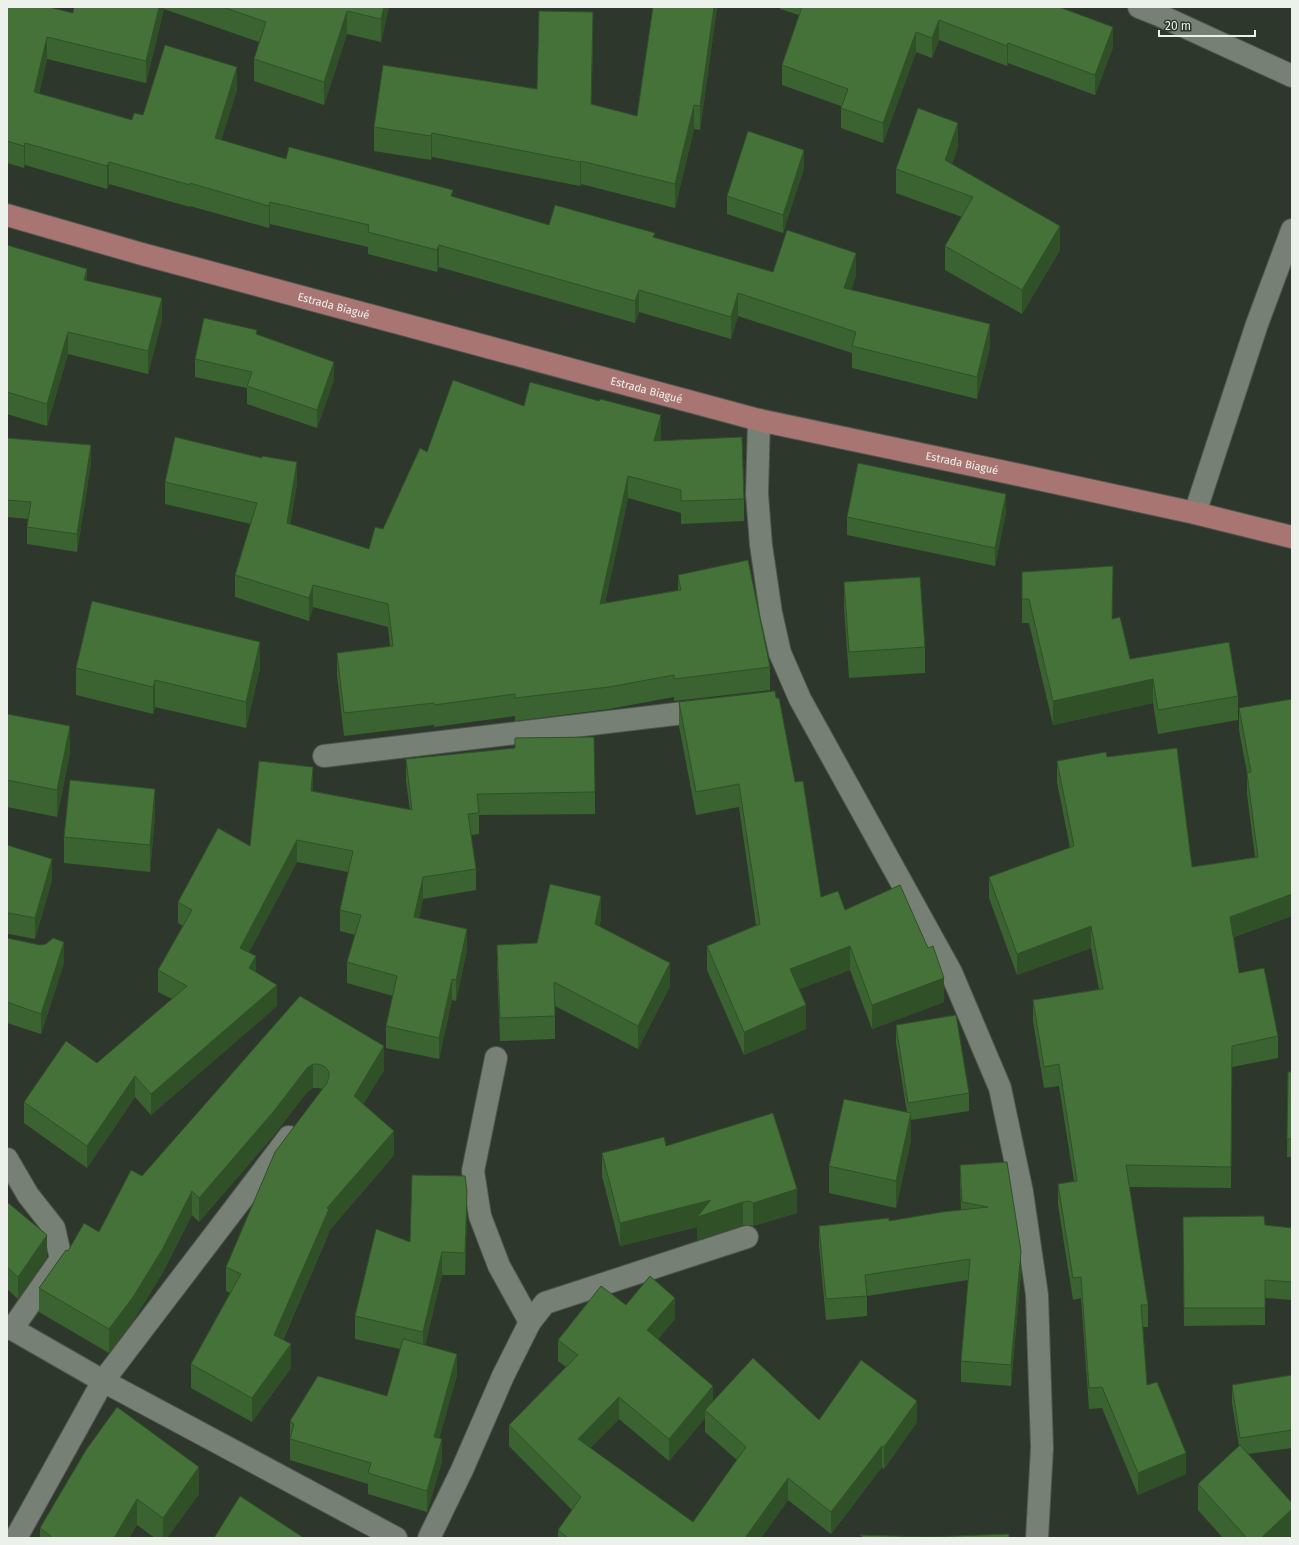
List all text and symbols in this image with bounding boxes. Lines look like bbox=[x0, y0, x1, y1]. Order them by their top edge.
scale bar bbox=[1159, 12, 1255, 38]
text: 20 m bbox=[1165, 19, 1191, 33]
street label: Estrada Biagué bbox=[296, 290, 371, 321]
street label: Estrada Biagué bbox=[609, 374, 684, 406]
street label: Estrada Biagué bbox=[925, 449, 1000, 477]

